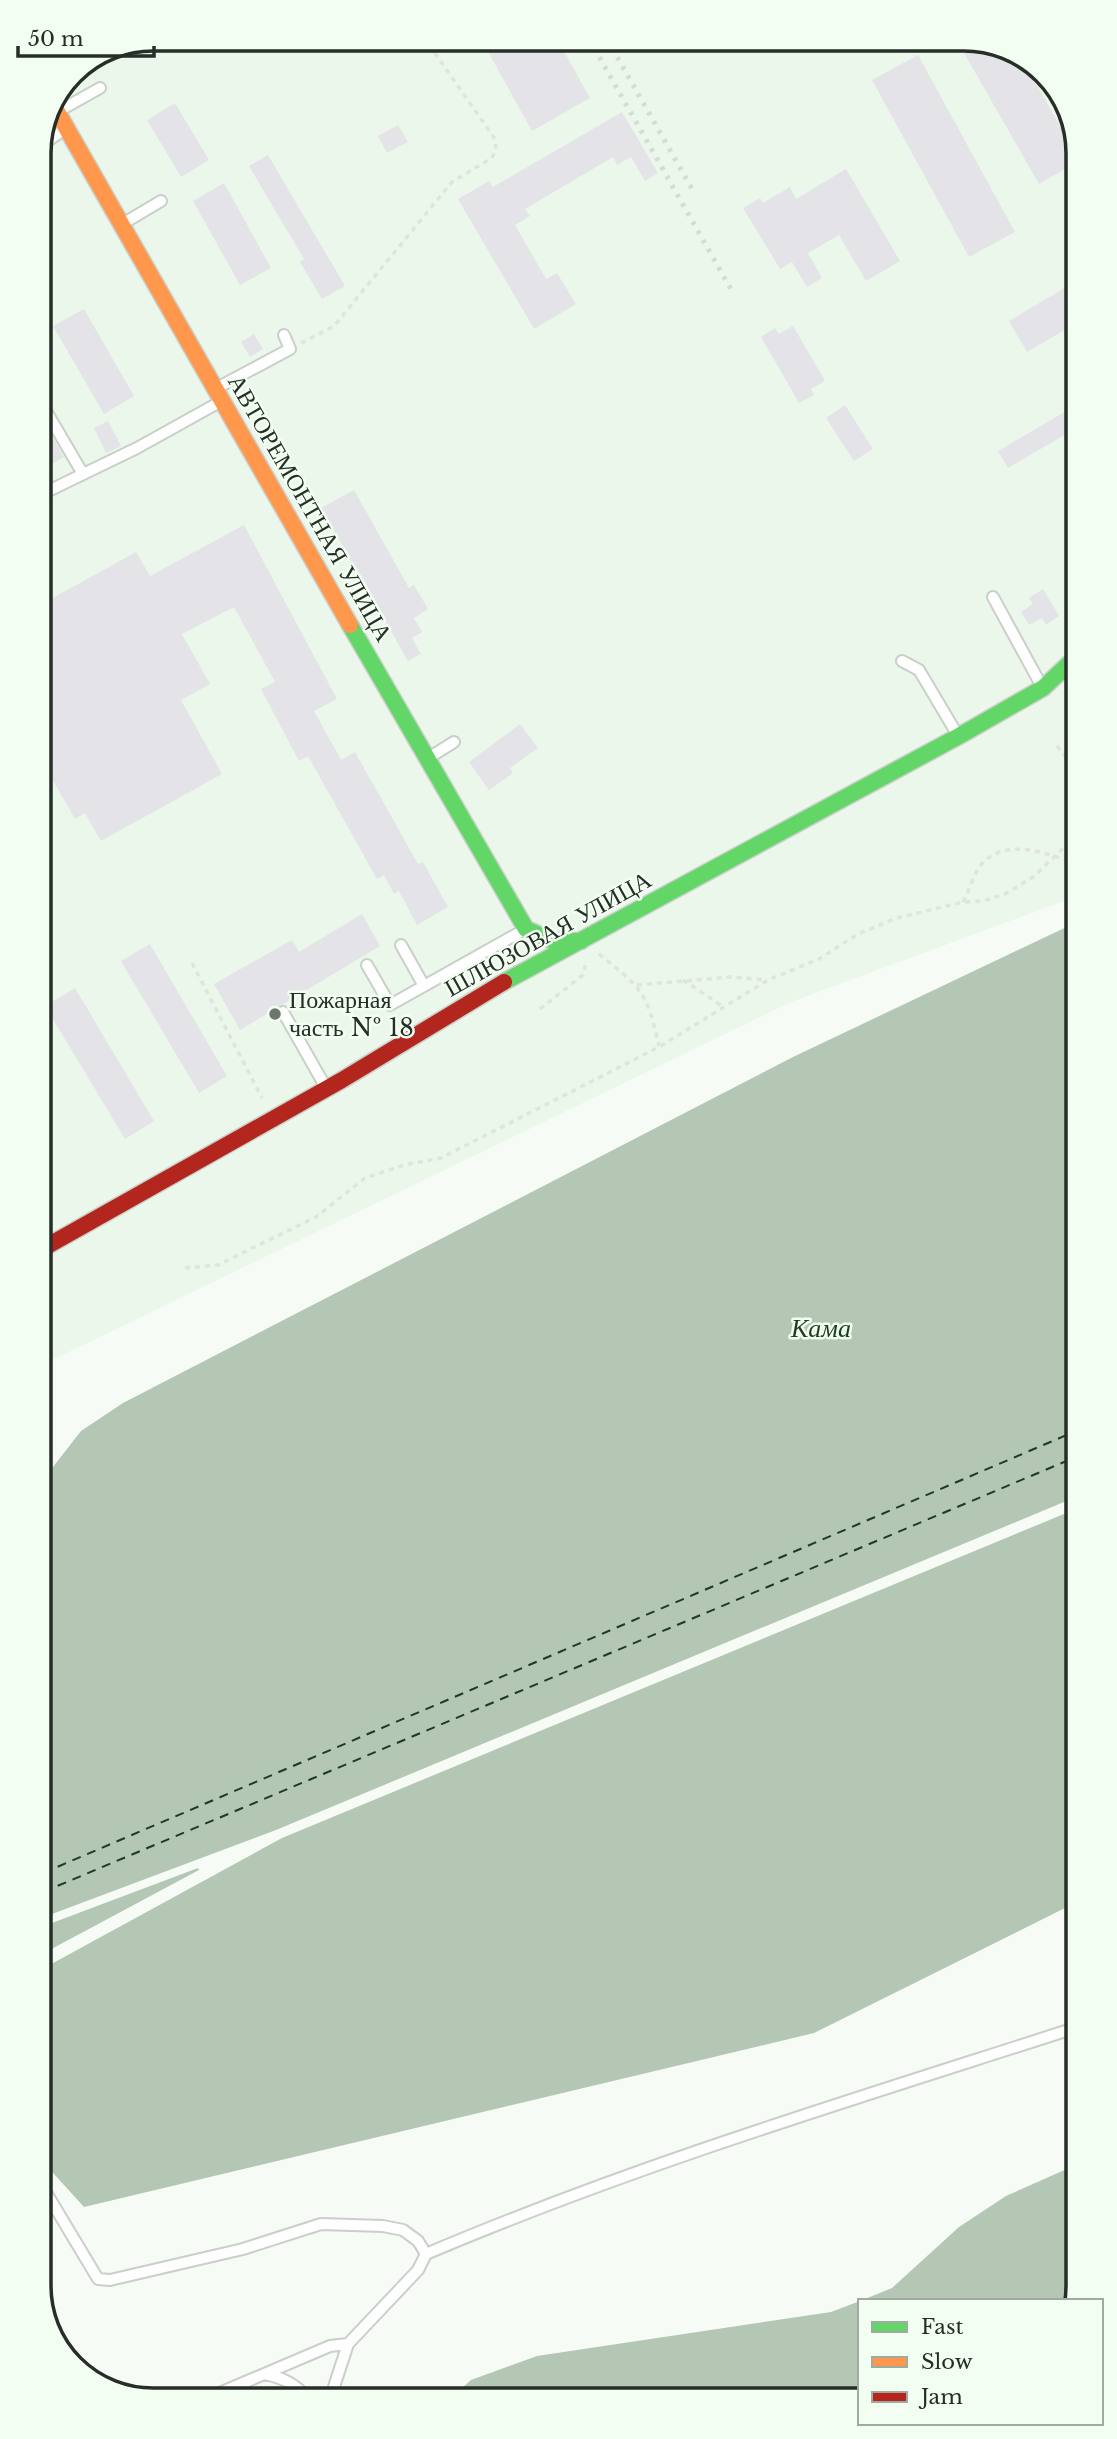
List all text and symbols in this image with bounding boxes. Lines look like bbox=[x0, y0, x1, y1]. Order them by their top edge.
scale bar bbox=[18, 14, 154, 58]
text: 50 m bbox=[28, 26, 84, 52]
street label: АВТОРЕМОНТНАЯ УЛИЦА bbox=[222, 369, 399, 647]
street label: ШЛЮЗОВАЯ УЛИЦА bbox=[439, 864, 657, 1002]
place label: Пожарная часть № 18 bbox=[289, 985, 414, 1042]
marker: Пожарная часть № 18 bbox=[267, 1006, 283, 1022]
water label: Кама bbox=[790, 1312, 851, 1344]
legend bbox=[858, 2299, 1103, 2425]
text: Fast bbox=[921, 2314, 963, 2340]
text: Slow bbox=[921, 2349, 973, 2375]
text: Jam bbox=[918, 2384, 963, 2410]

